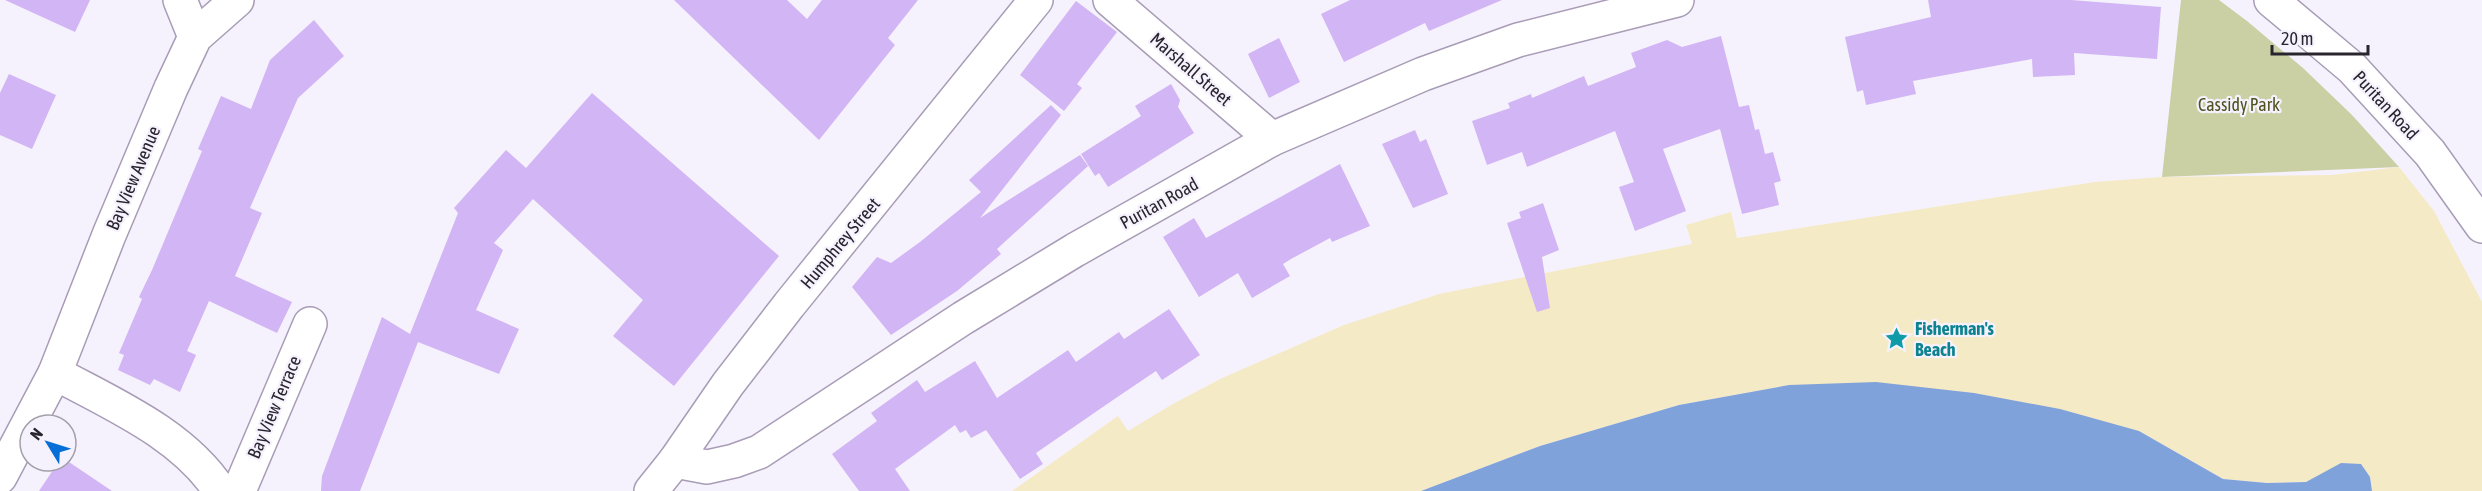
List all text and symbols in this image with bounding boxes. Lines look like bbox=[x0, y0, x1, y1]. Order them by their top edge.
scale bar bbox=[2272, 18, 2368, 56]
street label: Marshall Street bbox=[1146, 28, 1236, 110]
text: 20 m bbox=[2281, 28, 2313, 49]
street label: Puritan Road bbox=[2349, 66, 2423, 144]
park label: Cassidy Park bbox=[2198, 94, 2280, 115]
street label: Bay View Avenue bbox=[102, 123, 164, 233]
street label: Puritan Road bbox=[1116, 173, 1202, 233]
street label: Humphrey Street bbox=[796, 193, 884, 293]
place label: Fisherman's Beach bbox=[1915, 318, 1995, 360]
place icon: Fisherman's Beach bbox=[1884, 325, 1910, 351]
street label: Bay View Terrace bbox=[243, 353, 305, 461]
north arrow bbox=[18, 413, 78, 473]
text: N bbox=[26, 424, 46, 443]

